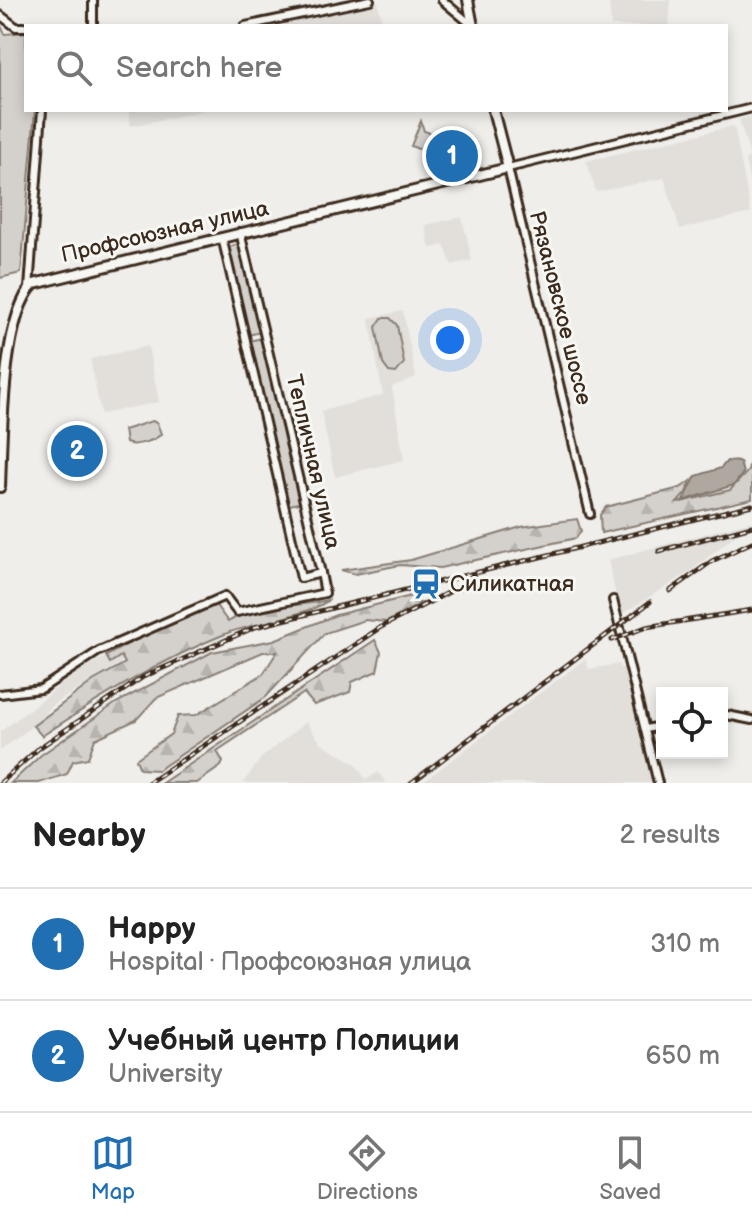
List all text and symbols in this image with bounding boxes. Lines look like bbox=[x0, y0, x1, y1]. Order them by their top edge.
search box bbox=[24, 24, 728, 112]
icon: search bbox=[52, 46, 96, 90]
text: Search here bbox=[116, 50, 282, 86]
pin: 1 bbox=[426, 126, 478, 186]
street label: Профсоюзная улица bbox=[59, 195, 271, 269]
street label: Рязановское шоссе bbox=[523, 208, 597, 408]
your location bbox=[430, 320, 470, 360]
street label: Тепличная улица bbox=[280, 372, 346, 552]
pin: 2 bbox=[51, 421, 103, 481]
station icon: Силикатная bbox=[409, 567, 443, 601]
place label: Силикатная bbox=[450, 571, 574, 598]
map controls bbox=[656, 687, 728, 759]
button: locate bbox=[656, 687, 728, 759]
text: Nearby bbox=[32, 815, 146, 856]
text: 2 results bbox=[620, 820, 720, 851]
text: Happy bbox=[108, 911, 196, 947]
text: 1 bbox=[53, 929, 63, 960]
text: 310 m bbox=[650, 929, 720, 960]
text: Hospital · Профсоюзная улица bbox=[108, 947, 471, 978]
text: Учебный центр Полиции bbox=[108, 1023, 460, 1059]
text: 2 bbox=[50, 1041, 66, 1072]
text: 650 m bbox=[645, 1041, 720, 1072]
text: University bbox=[108, 1059, 223, 1090]
tab: Map bbox=[91, 1131, 135, 1206]
tab: Directions bbox=[317, 1131, 418, 1206]
tab: Saved bbox=[599, 1131, 661, 1206]

